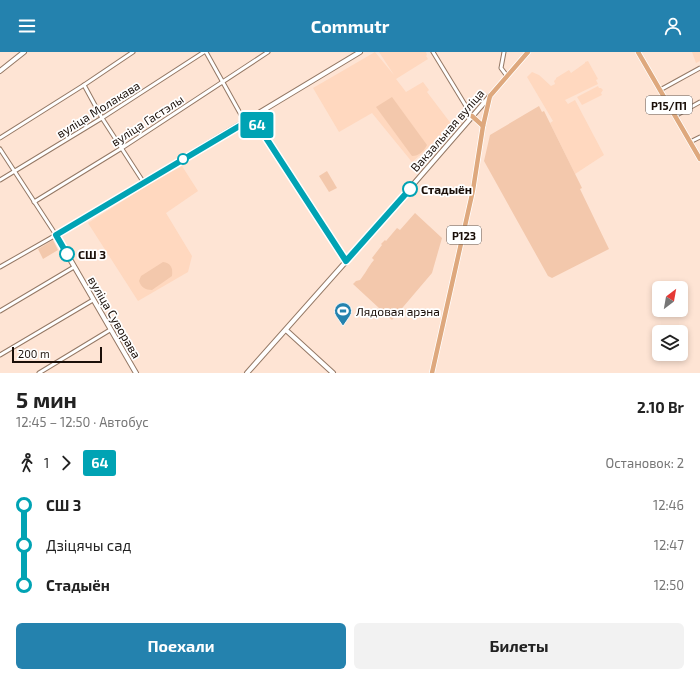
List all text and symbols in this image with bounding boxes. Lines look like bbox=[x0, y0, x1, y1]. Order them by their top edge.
icon: menu bbox=[16, 15, 38, 37]
text: Commutr bbox=[311, 15, 389, 37]
icon: person bbox=[662, 15, 684, 37]
street label: вуліца Молакава bbox=[54, 78, 143, 141]
street label: Вакзальная вуліца bbox=[407, 86, 487, 175]
street label: вуліца Гастэлы bbox=[108, 91, 186, 149]
road number: Р15/П1 bbox=[646, 96, 692, 114]
line badge: 64 bbox=[239, 112, 275, 138]
text: 64 bbox=[248, 116, 266, 133]
unlabelled marker bbox=[177, 153, 189, 165]
marker: Стадыён bbox=[402, 181, 418, 197]
place label: Стадыён bbox=[421, 182, 472, 196]
road number: Р123 bbox=[447, 226, 481, 244]
marker: СШ 3 bbox=[59, 246, 75, 262]
place label: СШ 3 bbox=[78, 247, 106, 261]
street label: вуліца Суворава bbox=[85, 274, 144, 361]
north arrow bbox=[652, 281, 688, 317]
map controls bbox=[652, 281, 688, 361]
sports icon: Лядовая арэна bbox=[333, 301, 353, 326]
place label: Лядовая арэна bbox=[356, 304, 440, 318]
button: layers bbox=[652, 325, 688, 361]
scale bar bbox=[12, 345, 102, 364]
text: 200 m bbox=[18, 347, 50, 360]
text: 5 мин bbox=[16, 386, 77, 412]
text: 2.10 Br bbox=[637, 398, 684, 416]
text: 12:45 – 12:50 · Автобус bbox=[16, 414, 149, 430]
icon: walk bbox=[16, 452, 38, 474]
icon: forward bbox=[55, 452, 77, 474]
text: 64 bbox=[91, 454, 108, 471]
text: 1 bbox=[44, 455, 49, 471]
text: Остановок: 2 bbox=[606, 455, 684, 471]
text: СШ 3 bbox=[46, 496, 81, 514]
text: 12:46 bbox=[653, 497, 684, 513]
text: Дзіцячы сад bbox=[46, 536, 131, 554]
text: 12:47 bbox=[654, 537, 684, 553]
text: Стадыён bbox=[46, 576, 110, 594]
text: 12:50 bbox=[654, 577, 684, 593]
button: Поехали bbox=[16, 623, 346, 669]
button: Билеты bbox=[354, 623, 684, 669]

